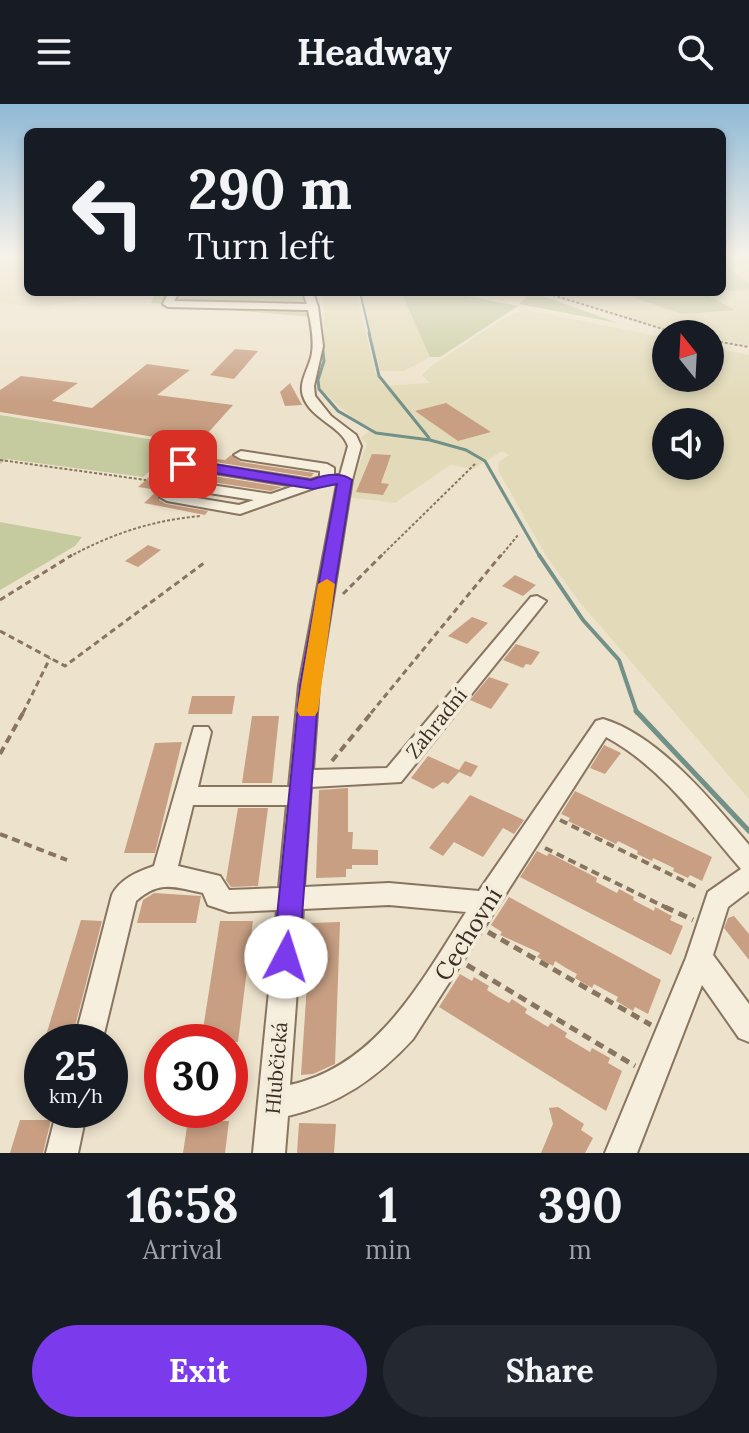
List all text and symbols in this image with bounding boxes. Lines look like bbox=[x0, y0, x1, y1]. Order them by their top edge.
text: Headway bbox=[297, 29, 452, 75]
icon: menu bbox=[32, 30, 76, 74]
icon: search bbox=[673, 30, 717, 74]
text: 290 m bbox=[188, 153, 352, 224]
icon: left bbox=[56, 160, 160, 264]
text: Turn left bbox=[188, 223, 335, 269]
north arrow bbox=[652, 320, 724, 392]
map controls bbox=[652, 320, 724, 480]
button: sound bbox=[652, 408, 724, 480]
pin bbox=[149, 430, 217, 498]
icon: arrive bbox=[161, 442, 205, 486]
street label: Zahradní bbox=[400, 683, 472, 763]
street label: Cechovní bbox=[427, 882, 509, 986]
position arrow bbox=[244, 915, 328, 999]
street label: Hlubčická bbox=[260, 1021, 292, 1115]
speed limit sign: 30 bbox=[144, 1024, 248, 1128]
text: 25 bbox=[55, 1040, 97, 1091]
text: km/h bbox=[49, 1083, 103, 1108]
text: 16:58 bbox=[126, 1174, 239, 1235]
text: 1 bbox=[378, 1174, 398, 1235]
text: 390 bbox=[538, 1174, 623, 1235]
text: Arrival bbox=[143, 1233, 222, 1266]
text: min bbox=[365, 1233, 411, 1266]
text: m bbox=[569, 1233, 592, 1266]
button: Exit bbox=[32, 1325, 367, 1417]
button: Share bbox=[383, 1325, 717, 1417]

